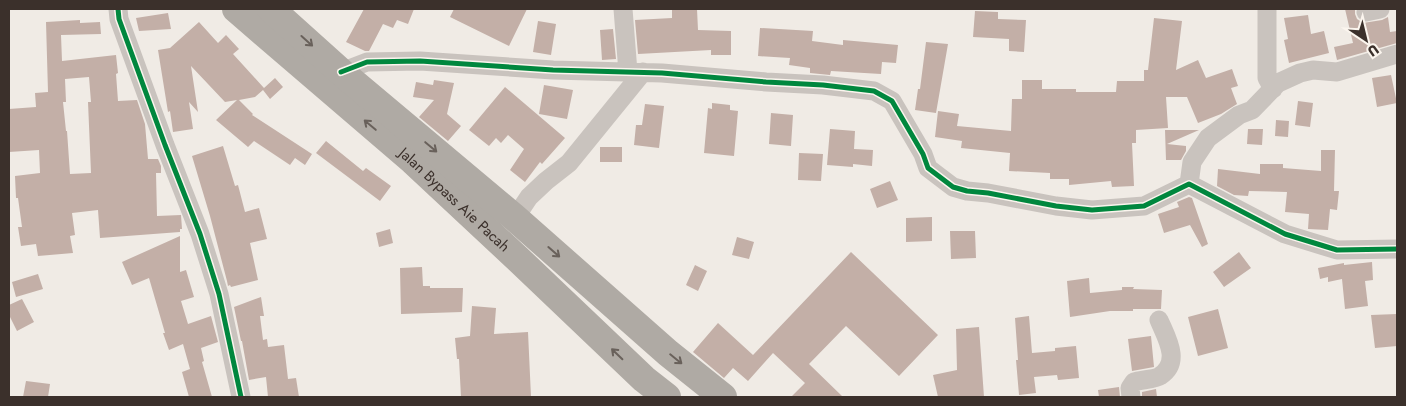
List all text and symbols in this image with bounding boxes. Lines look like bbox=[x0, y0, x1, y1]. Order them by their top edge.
north arrow bbox=[1341, 15, 1391, 65]
one-way arrow bbox=[301, 35, 314, 47]
text: U bbox=[1364, 40, 1383, 62]
one-way arrow bbox=[363, 119, 376, 130]
street label: Jalan Bypass Aie Pacah bbox=[392, 141, 515, 257]
one-way arrow bbox=[424, 141, 437, 153]
one-way arrow bbox=[548, 247, 561, 258]
one-way arrow bbox=[611, 348, 624, 360]
one-way arrow bbox=[670, 354, 683, 365]

